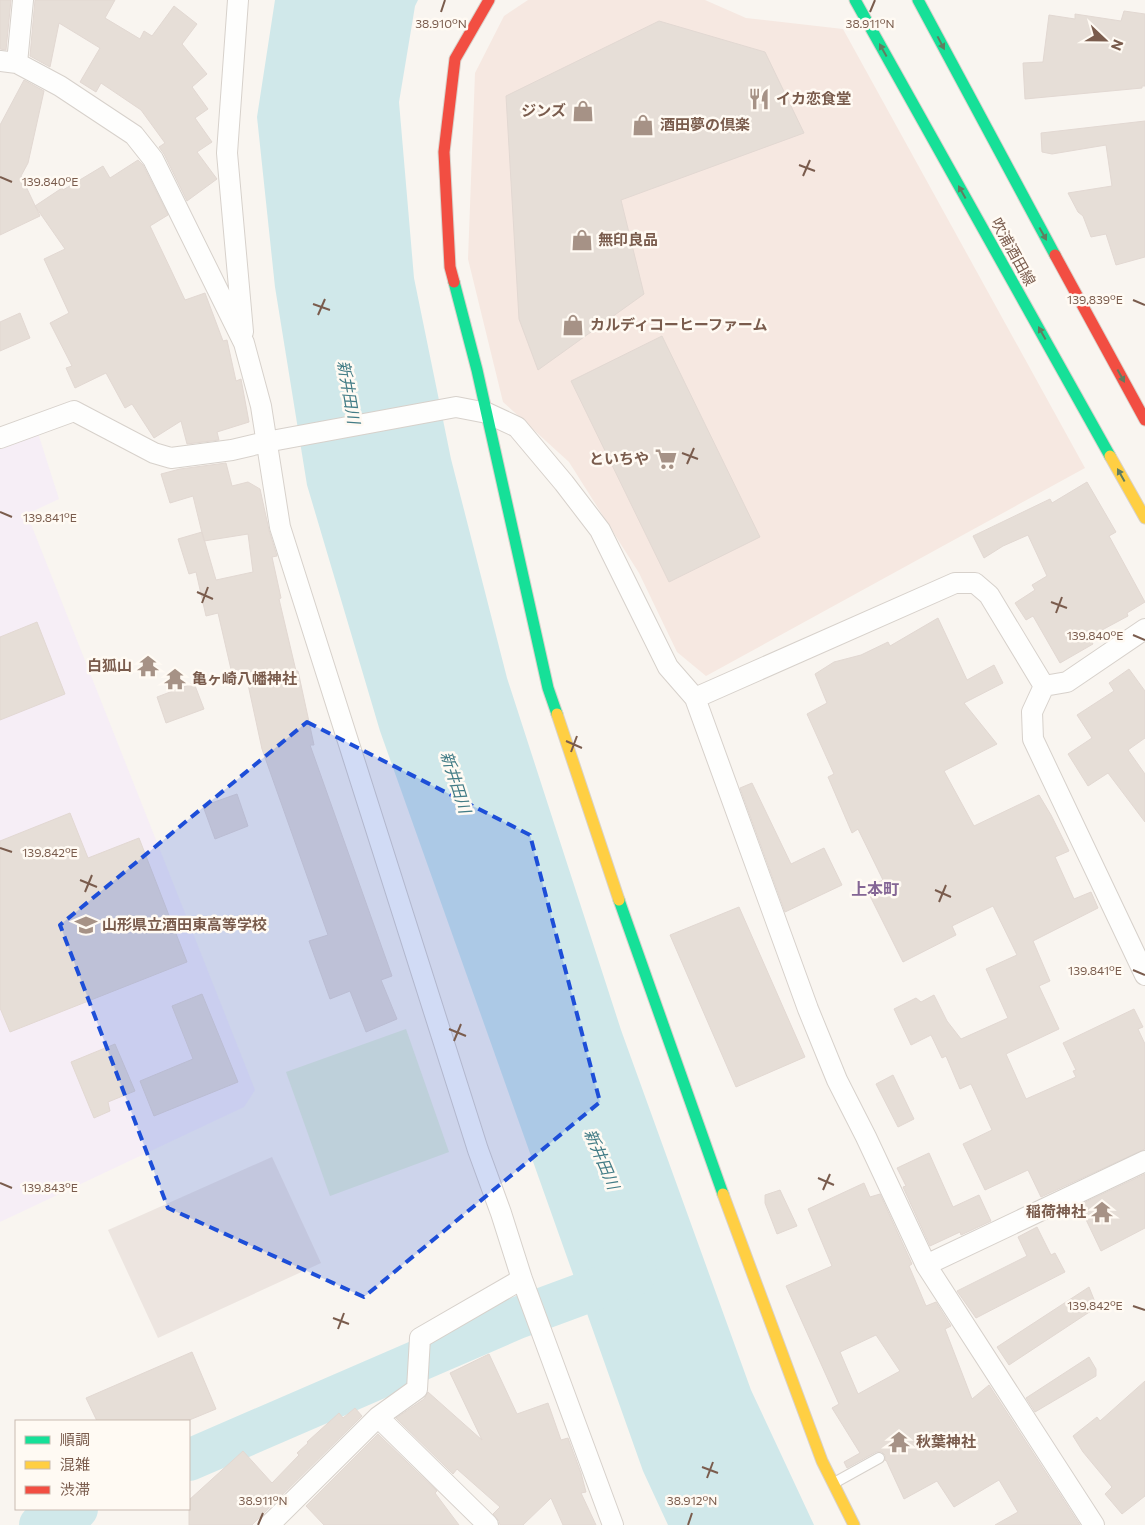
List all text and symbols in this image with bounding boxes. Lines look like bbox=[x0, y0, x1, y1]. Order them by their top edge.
north arrow bbox=[1080, 15, 1130, 65]
text: 38.910°N bbox=[415, 16, 467, 30]
text: 38.911°N bbox=[846, 16, 894, 30]
one-way arrow bbox=[937, 36, 945, 50]
text: N bbox=[1108, 37, 1127, 53]
one-way arrow bbox=[879, 43, 887, 57]
restaurant icon: イカ恋食堂 bbox=[746, 86, 772, 112]
place label: イカ恋食堂 bbox=[776, 89, 851, 107]
shop icon: ジンズ bbox=[570, 98, 596, 124]
place label: ジンズ bbox=[521, 101, 566, 119]
shop icon: 酒田夢の倶楽 bbox=[630, 112, 656, 138]
place label: 酒田夢の倶楽 bbox=[660, 115, 750, 133]
text: 139.840°E bbox=[22, 174, 78, 188]
one-way arrow bbox=[958, 185, 967, 198]
street label: 吹浦酒田線 bbox=[988, 214, 1040, 289]
one-way arrow bbox=[1039, 226, 1047, 241]
shop icon: 無印良品 bbox=[569, 227, 595, 253]
place label: 無印良品 bbox=[598, 230, 658, 248]
text: 139.839°E bbox=[1067, 292, 1123, 306]
shop icon: カルディコーヒーファーム bbox=[560, 312, 586, 338]
place label: カルディコーヒーファーム bbox=[590, 315, 768, 333]
one-way arrow bbox=[1037, 327, 1046, 340]
water label: 新井田川 bbox=[335, 359, 365, 427]
one-way arrow bbox=[1117, 369, 1125, 384]
supermarket icon: といちや bbox=[653, 446, 679, 472]
place label: といちや bbox=[589, 449, 649, 467]
one-way arrow bbox=[1117, 468, 1125, 483]
text: 139.841°E bbox=[23, 510, 77, 524]
text: 139.840°E bbox=[1067, 628, 1123, 642]
temple icon: 白狐山 bbox=[135, 653, 161, 679]
place label: 白狐山 bbox=[87, 656, 132, 674]
temple icon: 亀ヶ崎八幡神社 bbox=[162, 666, 188, 692]
place label: 亀ヶ崎八幡神社 bbox=[192, 669, 297, 687]
water label: 新井田川 bbox=[438, 748, 476, 817]
text: 139.842°E bbox=[22, 845, 78, 859]
district label: 上本町 bbox=[851, 879, 899, 898]
school or university icon: 山形県立酒田東高等学校 bbox=[73, 912, 99, 938]
place label: 山形県立酒田東高等学校 bbox=[102, 915, 267, 933]
text: 139.841°E bbox=[1068, 963, 1122, 977]
water label: 新井田川 bbox=[581, 1126, 624, 1194]
text: 139.843°E bbox=[22, 1180, 78, 1194]
temple icon: 稲荷神社 bbox=[1089, 1199, 1115, 1225]
place label: 稲荷神社 bbox=[1026, 1202, 1086, 1220]
text: 139.842°E bbox=[1067, 1298, 1123, 1312]
legend bbox=[15, 1420, 190, 1510]
temple icon: 秋葉神社 bbox=[886, 1429, 912, 1455]
text: 順調 bbox=[60, 1430, 90, 1448]
place label: 秋葉神社 bbox=[916, 1432, 976, 1450]
text: 混雑 bbox=[60, 1455, 90, 1473]
text: 渋滞 bbox=[60, 1480, 90, 1498]
text: 38.911°N bbox=[239, 1493, 287, 1507]
text: 38.912°N bbox=[667, 1493, 717, 1507]

